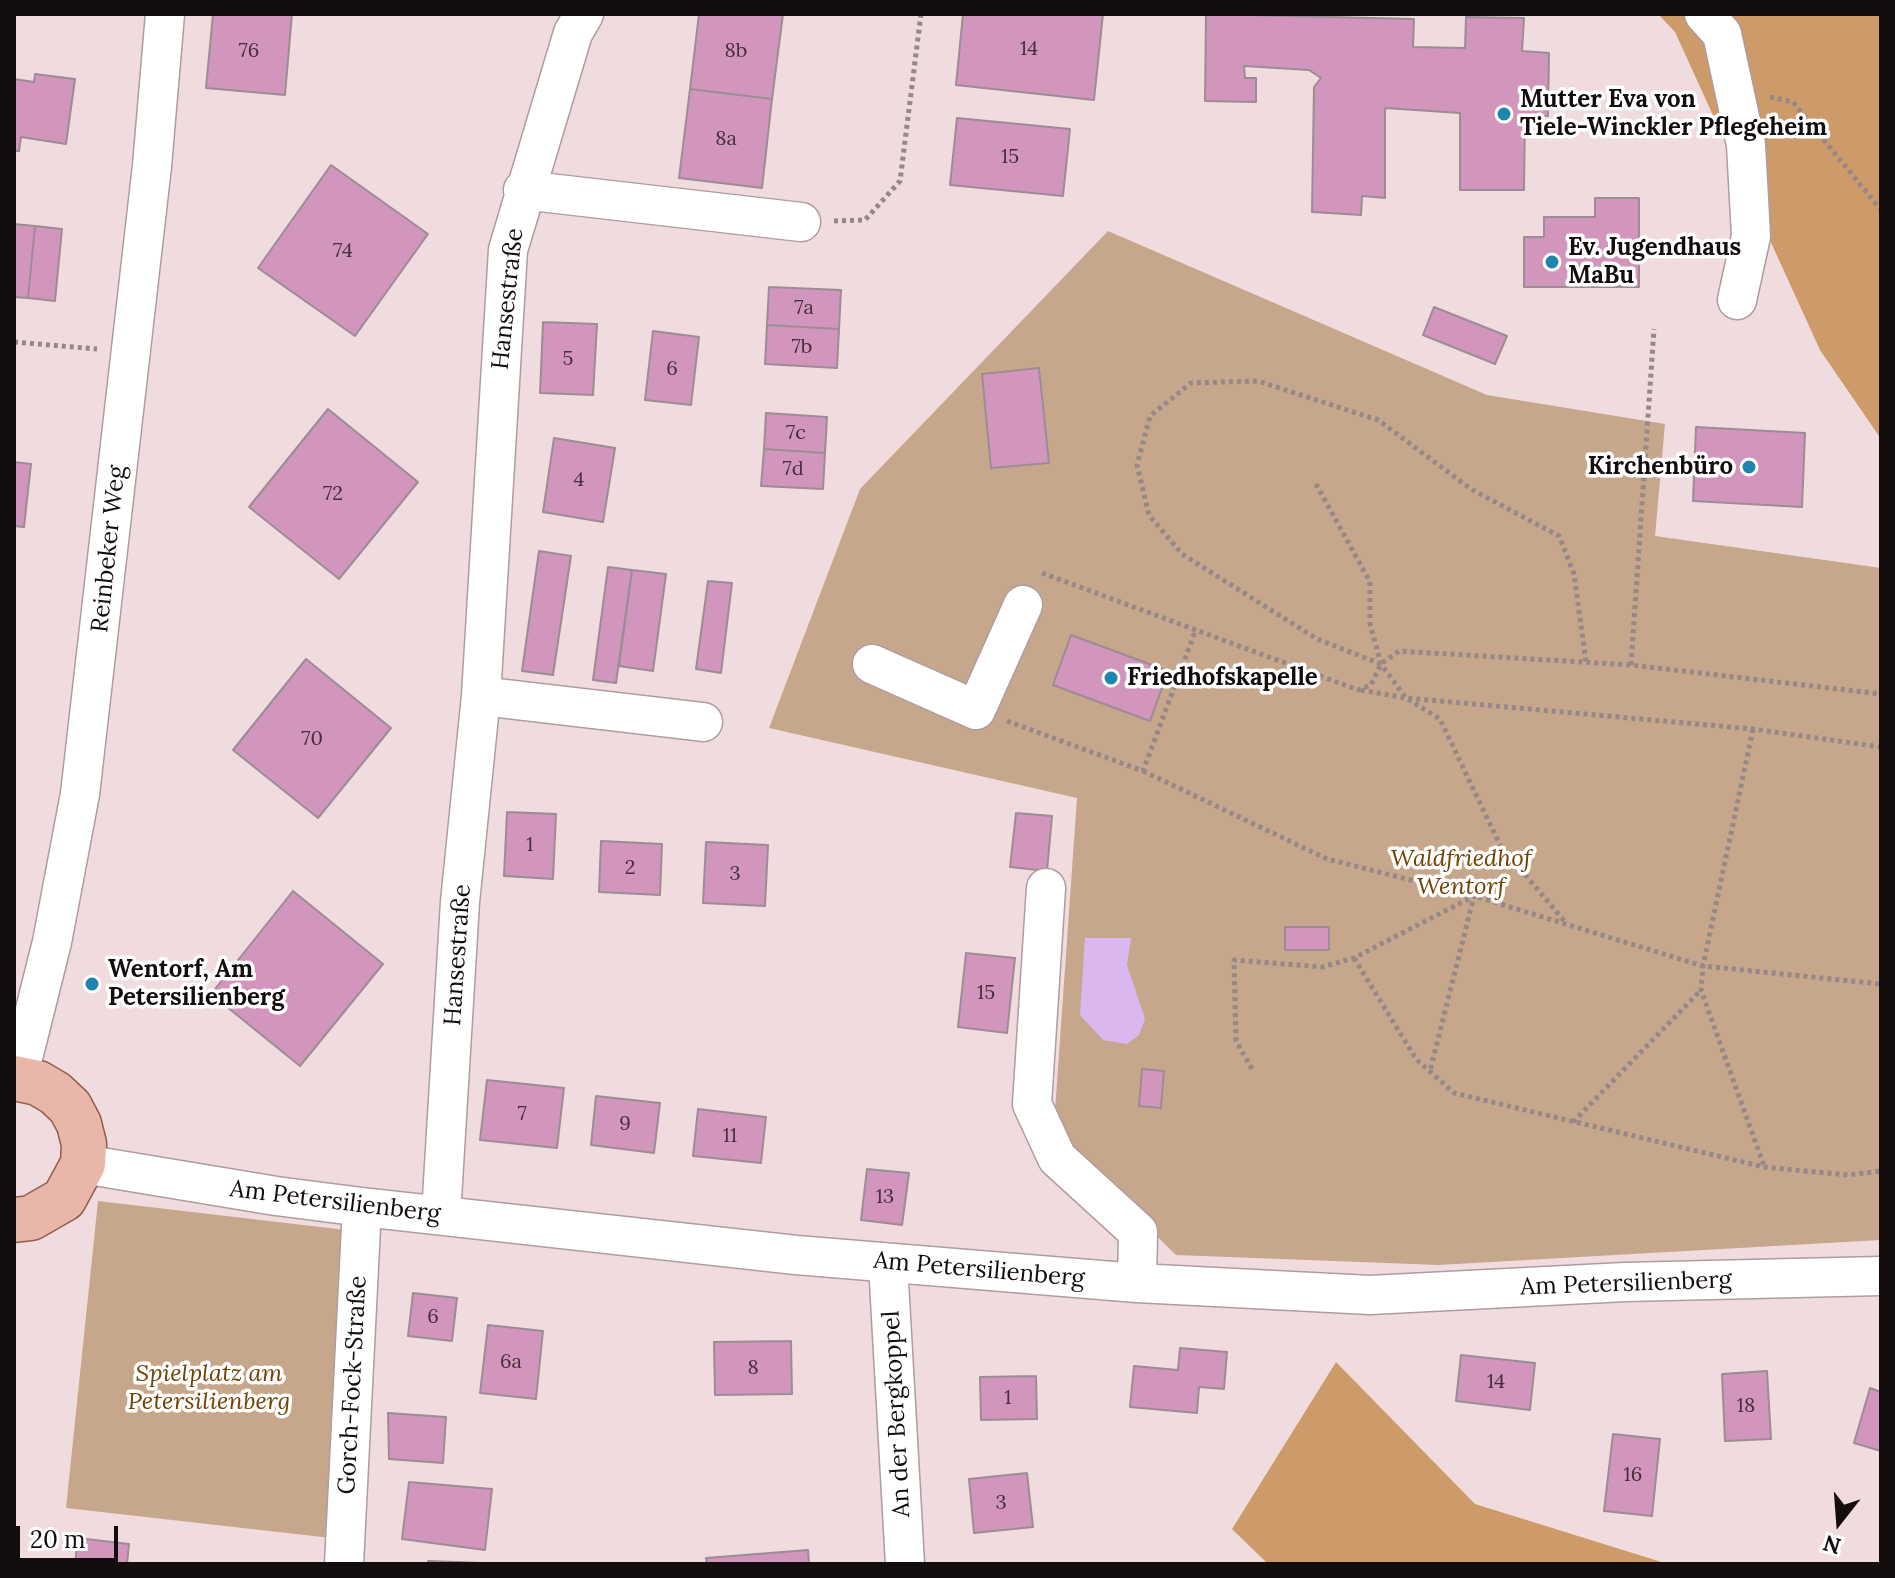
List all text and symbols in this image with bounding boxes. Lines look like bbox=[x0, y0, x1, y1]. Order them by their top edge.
house number: 14 bbox=[1020, 37, 1038, 61]
house number: 76 bbox=[239, 39, 259, 63]
house number: 8b bbox=[725, 39, 747, 63]
place label: Mutter Eva von Tiele-Winckler Pflegeheim bbox=[1520, 86, 1827, 142]
marker: Mutter Eva von Tiele-Winckler Pflegeheim bbox=[1495, 105, 1513, 123]
house number: 8a bbox=[715, 127, 737, 151]
house number: 15 bbox=[1001, 145, 1019, 169]
street label: Hansestraße bbox=[486, 227, 530, 371]
place label: Ev. Jugendhaus MaBu bbox=[1568, 234, 1741, 290]
house number: 74 bbox=[333, 239, 353, 263]
marker: Ev. Jugendhaus MaBu bbox=[1543, 253, 1561, 271]
house number: 7a bbox=[794, 296, 814, 320]
house number: 7b bbox=[792, 335, 812, 359]
house number: 5 bbox=[563, 347, 573, 371]
house number: 6 bbox=[666, 357, 678, 381]
house number: 7c bbox=[786, 421, 806, 445]
place label: Kirchenbüro bbox=[1588, 453, 1733, 481]
house number: 7d bbox=[782, 457, 804, 481]
marker: Kirchenbüro bbox=[1740, 458, 1758, 476]
street label: Reinbeker Weg bbox=[86, 464, 132, 634]
house number: 4 bbox=[574, 468, 584, 492]
house number: 72 bbox=[323, 482, 343, 506]
place label: Friedhofskapelle bbox=[1127, 664, 1318, 692]
marker: Friedhofskapelle bbox=[1102, 669, 1120, 687]
house number: 70 bbox=[301, 727, 323, 751]
house number: 1 bbox=[526, 833, 534, 857]
park label: Waldfriedhof Wentorf bbox=[1391, 845, 1531, 901]
house number: 2 bbox=[625, 856, 635, 880]
house number: 3 bbox=[729, 862, 741, 886]
street label: Hansestraße bbox=[439, 883, 477, 1027]
place label: Wentorf, Am Petersilienberg bbox=[108, 956, 285, 1012]
marker: Wentorf, Am Petersilienberg bbox=[83, 975, 101, 993]
house number: 15 bbox=[977, 981, 995, 1005]
house number: 7 bbox=[517, 1102, 527, 1126]
house number: 9 bbox=[619, 1112, 631, 1136]
house number: 11 bbox=[723, 1124, 737, 1148]
street label: Am Petersilienberg bbox=[228, 1175, 442, 1229]
house number: 13 bbox=[876, 1185, 894, 1209]
street label: Am Petersilienberg bbox=[872, 1246, 1086, 1294]
street label: Am Petersilienberg bbox=[1520, 1266, 1732, 1302]
street label: Gorch-Fock-Straße bbox=[333, 1275, 373, 1495]
house number: 6 bbox=[427, 1305, 439, 1329]
street label: An der Bergkoppel bbox=[877, 1310, 917, 1518]
house number: 6a bbox=[500, 1350, 522, 1374]
house number: 8 bbox=[747, 1356, 759, 1380]
park label: Spielplatz am Petersilienberg bbox=[128, 1360, 290, 1416]
house number: 14 bbox=[1487, 1370, 1505, 1394]
house number: 1 bbox=[1004, 1386, 1012, 1410]
house number: 18 bbox=[1737, 1394, 1755, 1418]
house number: 16 bbox=[1624, 1463, 1642, 1487]
north arrow bbox=[1799, 1482, 1879, 1562]
house number: 3 bbox=[995, 1491, 1007, 1515]
scale bar bbox=[20, 1510, 122, 1560]
text: 20 m bbox=[30, 1524, 86, 1555]
text: N bbox=[1820, 1529, 1844, 1561]

